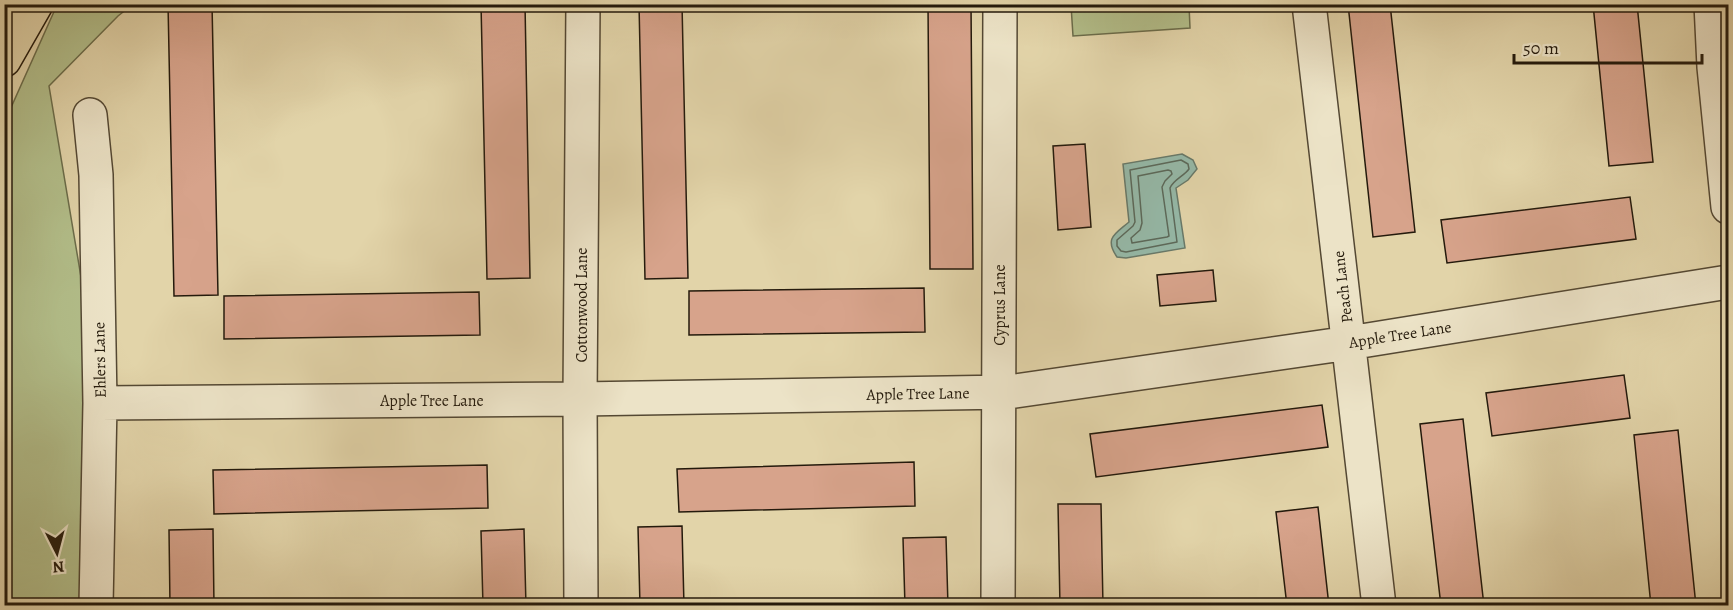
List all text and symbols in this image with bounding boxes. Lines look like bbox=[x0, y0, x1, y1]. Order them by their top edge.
scale bar bbox=[1514, 27, 1702, 65]
text: 50 m bbox=[1523, 36, 1559, 60]
street label: Cottonwood Lane bbox=[571, 248, 593, 362]
street label: Peach Lane bbox=[1328, 249, 1358, 324]
street label: Cyprus Lane bbox=[989, 264, 1011, 346]
street label: Apple Tree Lane bbox=[1346, 316, 1453, 354]
street label: Ehlers Lane bbox=[88, 322, 112, 398]
street label: Apple Tree Lane bbox=[865, 382, 970, 406]
street label: Apple Tree Lane bbox=[379, 390, 484, 412]
north arrow bbox=[27, 523, 87, 583]
text: N bbox=[51, 555, 65, 579]

